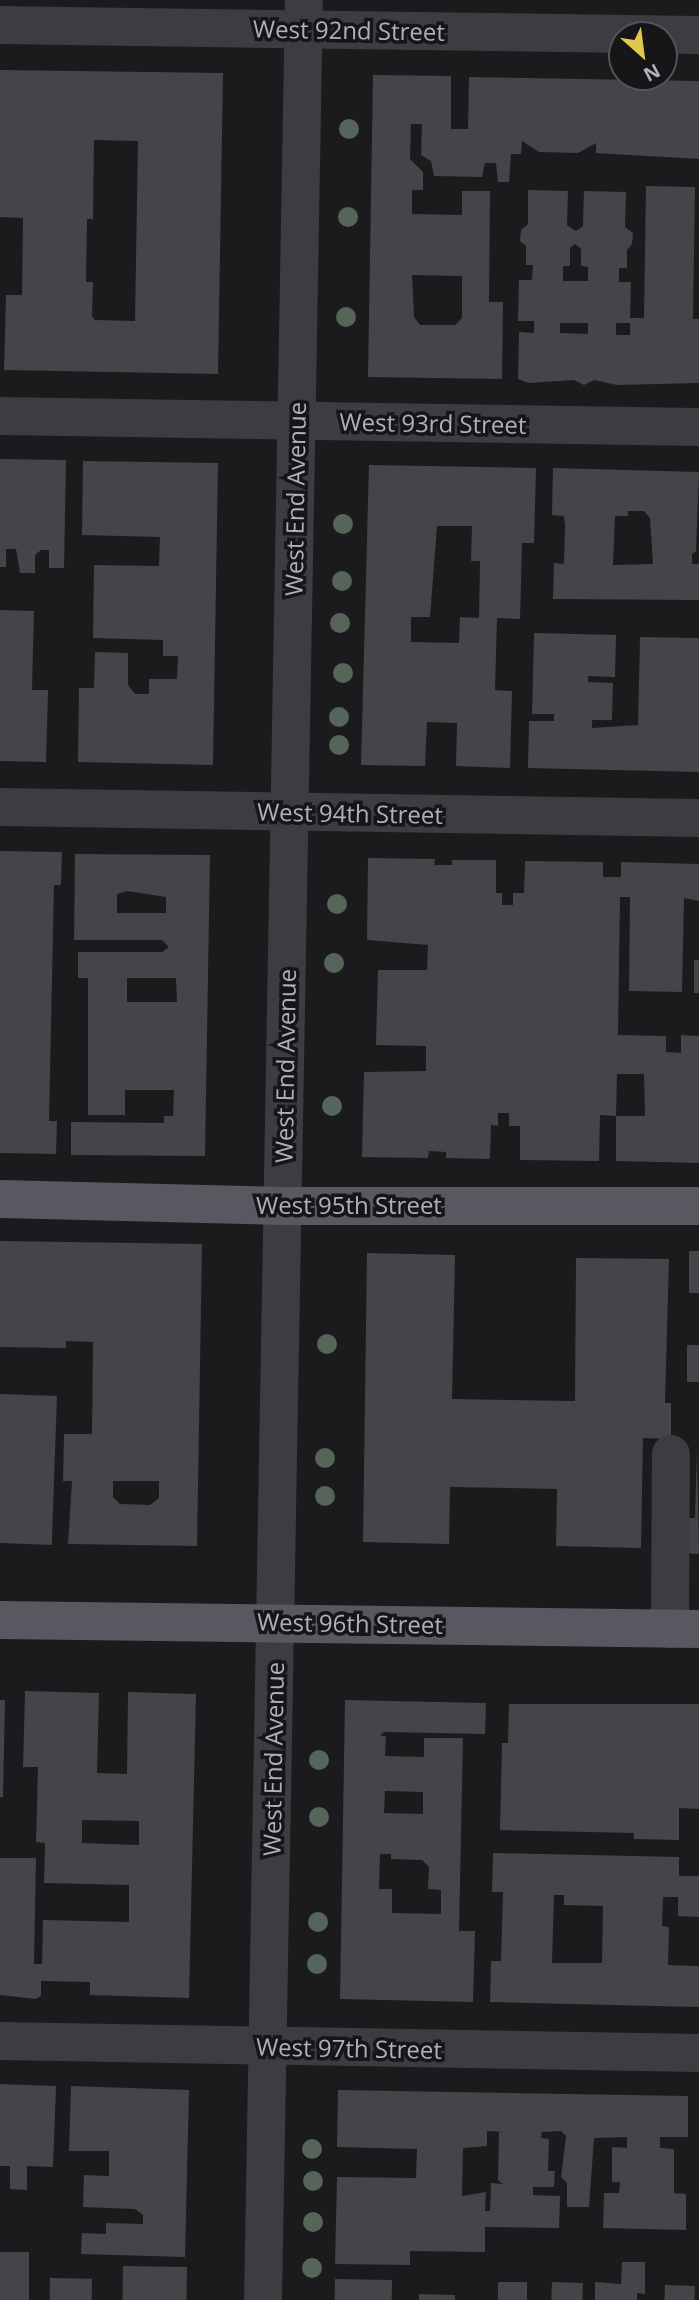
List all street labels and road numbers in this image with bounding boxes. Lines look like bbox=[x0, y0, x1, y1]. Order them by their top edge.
street label: West 92nd Street bbox=[253, 14, 445, 46]
street label: West End Avenue bbox=[279, 402, 311, 596]
street label: West 93rd Street bbox=[339, 407, 527, 439]
street label: West 94th Street bbox=[257, 797, 443, 829]
street label: West End Avenue bbox=[269, 969, 301, 1163]
street label: West 95th Street bbox=[256, 1191, 442, 1219]
street label: West 96th Street bbox=[257, 1607, 443, 1639]
street label: West End Avenue bbox=[257, 1662, 289, 1856]
street label: West 97th Street bbox=[256, 2032, 442, 2064]

